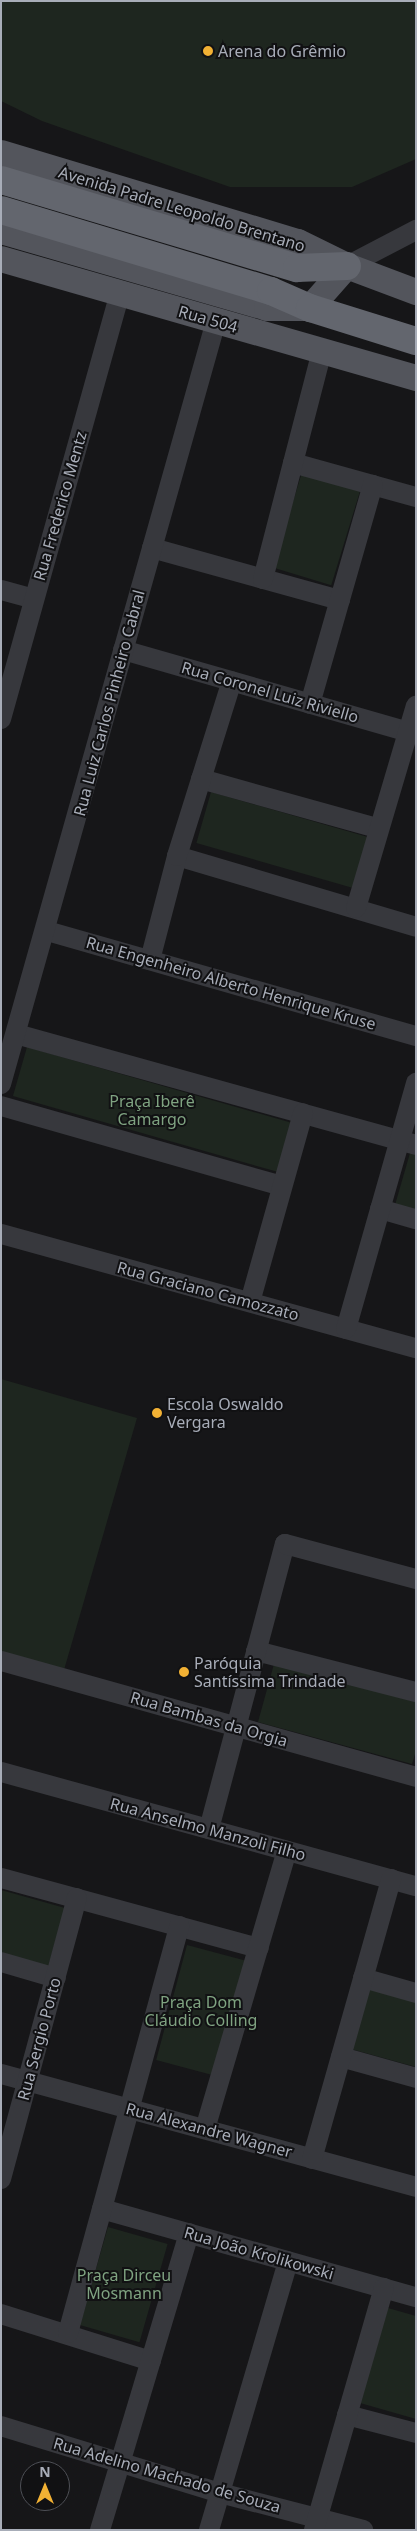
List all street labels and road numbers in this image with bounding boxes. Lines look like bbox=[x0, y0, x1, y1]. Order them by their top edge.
street label: Avenida Padre Leopoldo Brentano bbox=[56, 162, 308, 256]
street label: Rua 504 bbox=[176, 301, 240, 337]
street label: Rua Frederico Mentz bbox=[29, 429, 91, 583]
street label: Rua Luiz Carlos Pinheiro Cabral bbox=[70, 588, 148, 818]
street label: Rua Coronel Luiz Riviello bbox=[179, 658, 361, 726]
street label: Rua Engenheiro Alberto Henrique Kruse bbox=[84, 932, 378, 1034]
street label: Rua Graciano Camozzato bbox=[115, 1257, 301, 1325]
street label: Rua Bambas da Orgia bbox=[128, 1687, 290, 1751]
street label: Rua Anselmo Manzoli Filho bbox=[108, 1794, 308, 1864]
street label: Rua Sergio Porto bbox=[13, 1975, 65, 2103]
street label: Rua Alexandre Wagner bbox=[124, 2099, 294, 2161]
street label: Rua João Krolikowski bbox=[182, 2222, 336, 2284]
street label: Rua Adelino Machado de Souza bbox=[51, 2433, 283, 2517]

